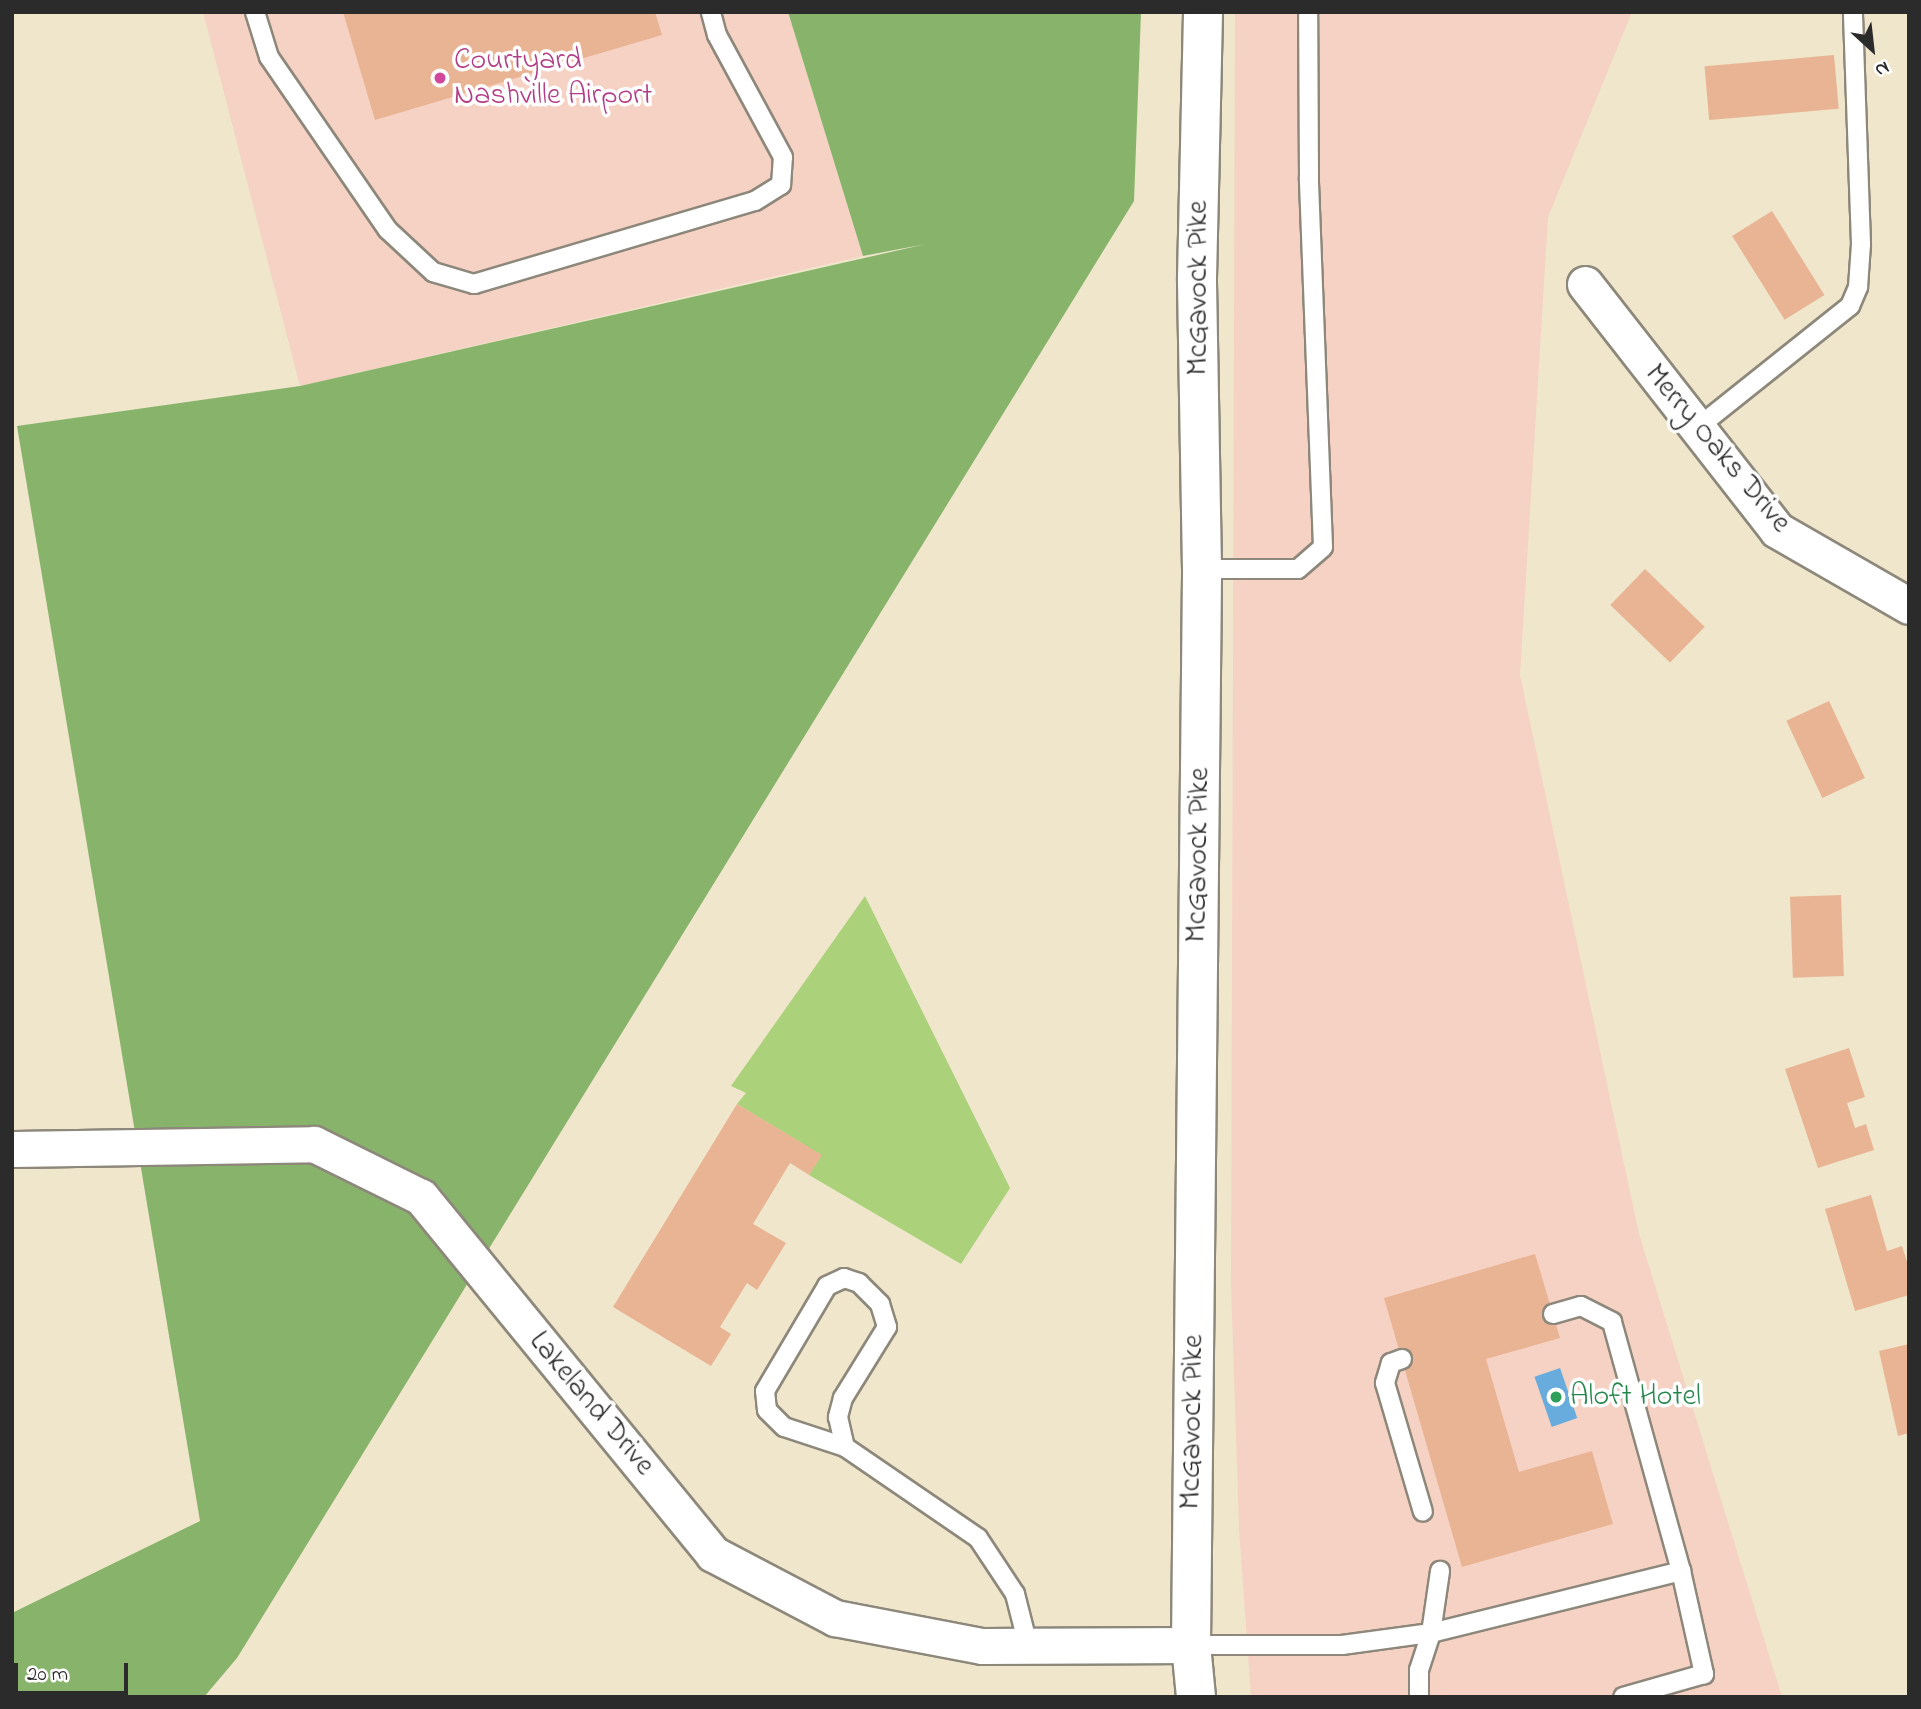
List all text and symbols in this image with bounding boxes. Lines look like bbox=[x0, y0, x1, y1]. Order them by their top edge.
north arrow bbox=[1837, 14, 1907, 84]
place label: Courtyard Nashville Airport bbox=[454, 43, 652, 113]
text: N bbox=[1870, 53, 1894, 83]
marker: Courtyard Nashville Airport bbox=[432, 70, 448, 86]
street label: McGavock Pike bbox=[1181, 200, 1217, 376]
street label: Merry Oaks Drive bbox=[1636, 357, 1798, 541]
street label: McGavock Pike bbox=[1179, 767, 1219, 943]
street label: Lakeland Drive bbox=[520, 1325, 662, 1483]
street label: McGavock Pike bbox=[1173, 1334, 1213, 1510]
place label: Aloft Hotel bbox=[1570, 1379, 1701, 1415]
marker: Aloft Hotel bbox=[1548, 1389, 1564, 1405]
scale bar bbox=[18, 1650, 131, 1694]
text: 20 m bbox=[27, 1660, 68, 1690]

